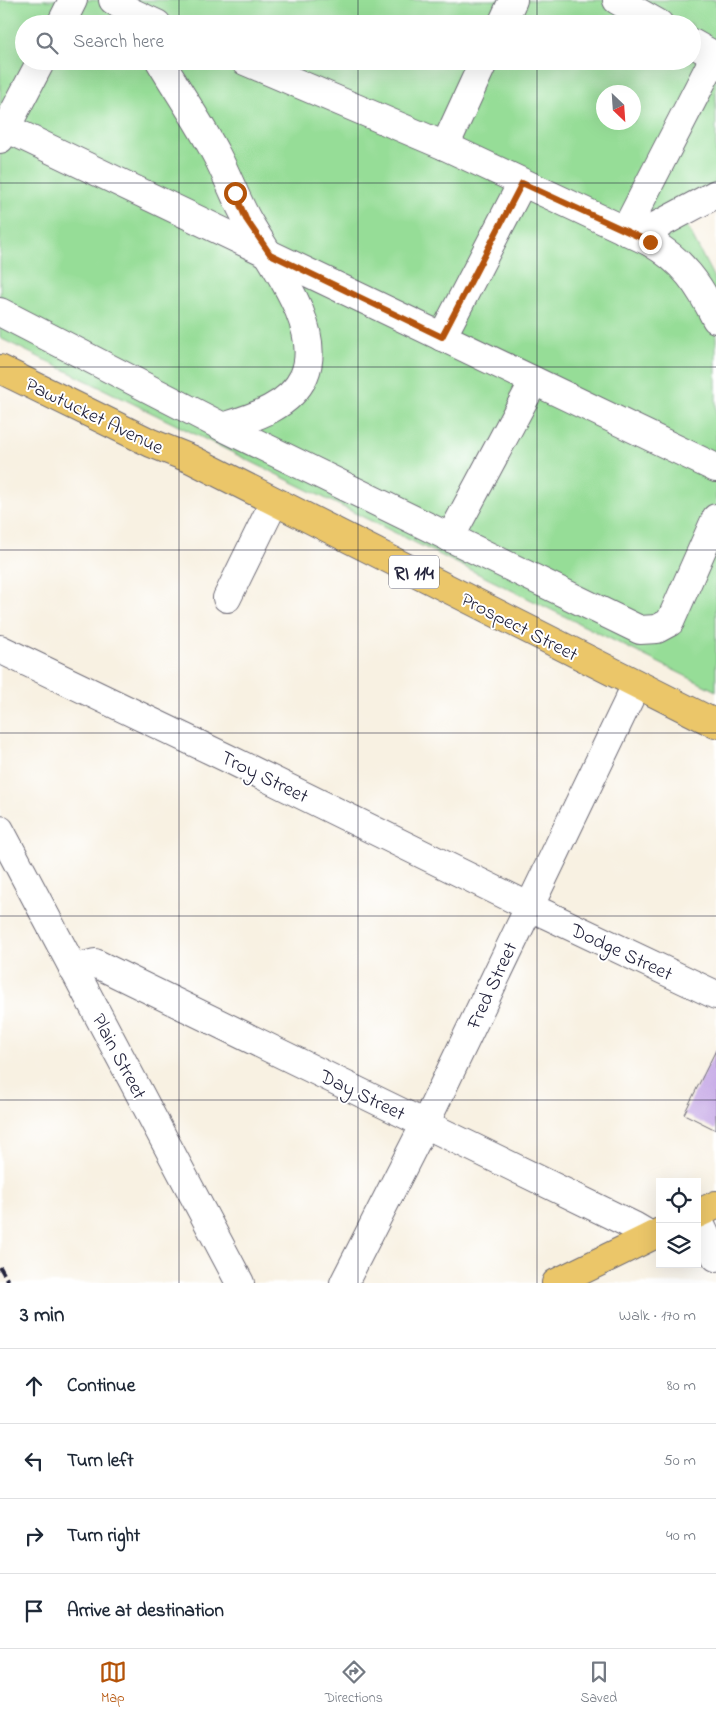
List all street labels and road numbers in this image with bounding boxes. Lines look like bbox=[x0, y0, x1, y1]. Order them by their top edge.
street label: Pawtucket Avenue bbox=[20, 371, 168, 463]
road number: RI 114 bbox=[389, 556, 439, 588]
street label: Prospect Street bbox=[455, 586, 583, 670]
street label: Troy Street bbox=[215, 744, 313, 812]
street label: Dodge Street bbox=[564, 917, 677, 991]
street label: Fred Street bbox=[460, 937, 526, 1035]
street label: Plain Street bbox=[83, 1009, 153, 1105]
street label: Day Street bbox=[313, 1063, 410, 1130]

